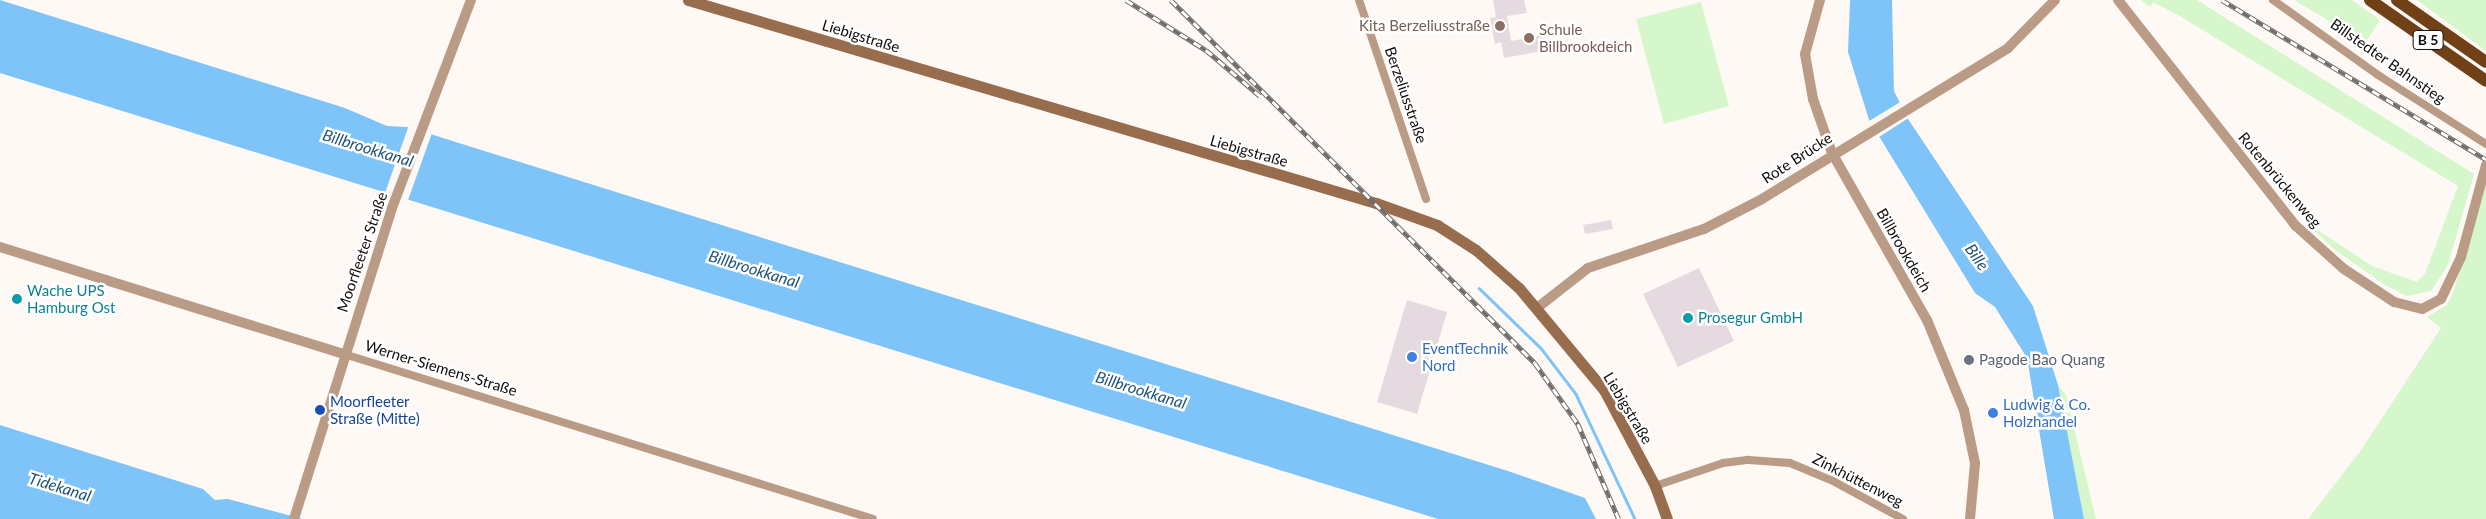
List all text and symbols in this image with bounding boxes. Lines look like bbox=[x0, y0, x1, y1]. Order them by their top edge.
street label: Billstedter Bahnstieg bbox=[2327, 15, 2449, 107]
street label: Liebigstraße bbox=[820, 16, 902, 56]
place label: Kita Berzeliusstraße bbox=[1359, 17, 1490, 35]
marker: Kita Berzeliusstraße bbox=[1494, 20, 1506, 32]
place label: Schule Billbrookdeich bbox=[1539, 20, 1632, 55]
road number: B 5 bbox=[2412, 28, 2444, 52]
marker: Schule Billbrookdeich bbox=[1523, 32, 1535, 44]
street label: Berzeliusstraße bbox=[1381, 44, 1431, 146]
water label: Billbrookkanal bbox=[320, 125, 416, 171]
street label: Rote Brücke bbox=[1759, 129, 1835, 187]
street label: Rotenbrückenweg bbox=[2235, 129, 2325, 231]
street label: Liebigstraße bbox=[1208, 131, 1290, 171]
street label: Moorfleeter Straße bbox=[333, 190, 391, 314]
street label: Billbrookdeich bbox=[1873, 205, 1935, 295]
water label: Bille bbox=[1961, 240, 1993, 274]
water label: Billbrookkanal bbox=[706, 246, 802, 292]
place label: Wache UPS Hamburg Ost bbox=[27, 281, 115, 316]
marker: Wache UPS Hamburg Ost bbox=[11, 293, 23, 305]
place label: Prosegur GmbH bbox=[1698, 309, 1803, 327]
marker: Prosegur GmbH bbox=[1682, 312, 1694, 324]
street label: Werner-Siemens-Straße bbox=[363, 336, 519, 400]
place label: EventTechnik Nord bbox=[1422, 339, 1508, 374]
marker: EventTechnik Nord bbox=[1406, 351, 1418, 363]
place label: Pagode Bao Quang bbox=[1979, 351, 2105, 369]
marker: Pagode Bao Quang bbox=[1963, 354, 1975, 366]
water label: Billbrookkanal bbox=[1093, 367, 1189, 413]
street label: Liebigstraße bbox=[1600, 369, 1656, 447]
place label: Moorfleeter Straße (Mitte) bbox=[330, 392, 420, 427]
place label: Ludwig & Co. Holzhandel bbox=[2003, 395, 2090, 430]
marker: Moorfleeter Straße (Mitte) bbox=[314, 404, 326, 416]
marker: Ludwig & Co. Holzhandel bbox=[1987, 407, 1999, 419]
street label: Zinkhüttenweg bbox=[1810, 449, 1906, 511]
water label: Tidekanal bbox=[27, 468, 93, 506]

